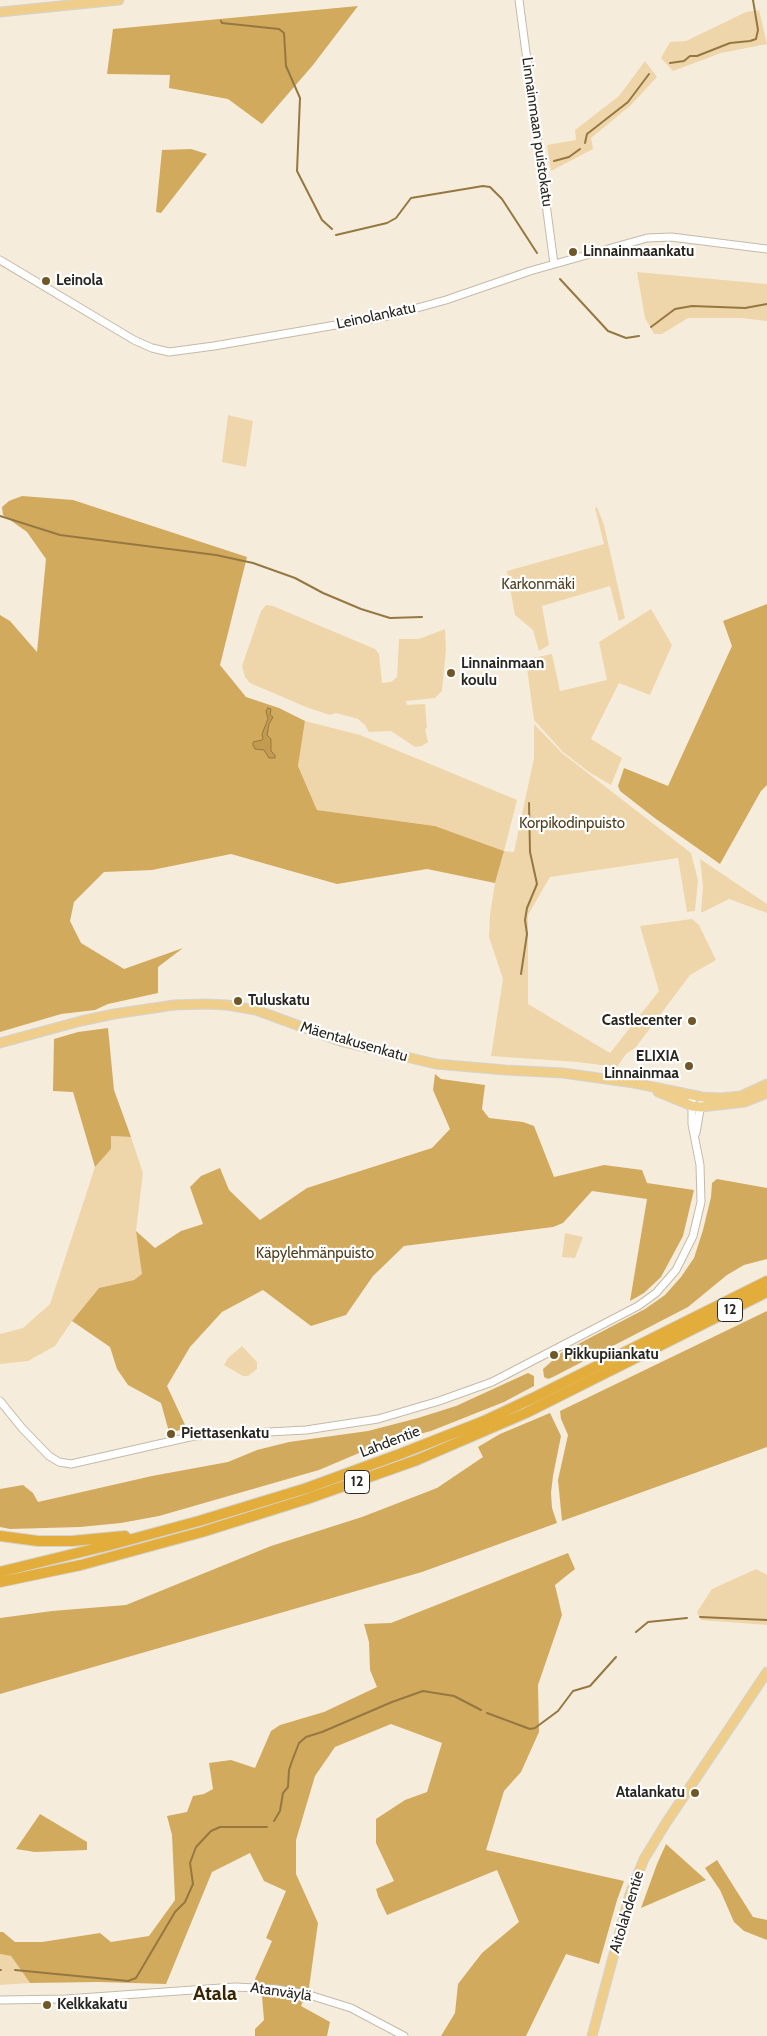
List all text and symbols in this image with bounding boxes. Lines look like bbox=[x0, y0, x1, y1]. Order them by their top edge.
street label: Linnainmaan puistokatu bbox=[518, 56, 556, 208]
place label: Linnainmaankatu bbox=[583, 243, 694, 261]
marker: Linnainmaankatu bbox=[567, 246, 579, 258]
place label: Leinola bbox=[56, 272, 103, 290]
marker: Leinola bbox=[40, 275, 52, 287]
street label: Leinolankatu bbox=[335, 299, 417, 333]
park label: Karkonmäki bbox=[501, 576, 575, 594]
place label: Linnainmaan koulu bbox=[461, 655, 544, 690]
marker: Linnainmaan koulu bbox=[445, 667, 457, 679]
park label: Korpikodinpuisto bbox=[519, 815, 625, 833]
place label: Tuluskatu bbox=[248, 992, 310, 1010]
marker: Tuluskatu bbox=[232, 995, 244, 1007]
place label: Castlecenter bbox=[602, 1012, 682, 1030]
marker: Castlecenter bbox=[686, 1015, 698, 1027]
street label: Mäentakusenkatu bbox=[298, 1018, 410, 1066]
place label: ELIXIA Linnainmaa bbox=[604, 1048, 679, 1083]
marker: ELIXIA Linnainmaa bbox=[683, 1060, 695, 1072]
park label: Käpylehmänpuisto bbox=[256, 1245, 374, 1263]
road number: 12 bbox=[718, 1298, 742, 1322]
place label: Pikkupiiankatu bbox=[564, 1346, 659, 1364]
marker: Pikkupiiankatu bbox=[548, 1349, 560, 1361]
street label: Lahdentie bbox=[357, 1422, 423, 1462]
place label: Piettasenkatu bbox=[181, 1425, 269, 1443]
marker: Piettasenkatu bbox=[165, 1428, 177, 1440]
road number: 12 bbox=[344, 1470, 370, 1494]
place label: Atalankatu bbox=[616, 1784, 685, 1802]
marker: Atalankatu bbox=[689, 1787, 701, 1799]
street label: Aitolahdentie bbox=[606, 1869, 648, 1955]
street label: Atanväylä bbox=[249, 1979, 313, 2005]
district label: Atala bbox=[193, 1982, 237, 2006]
place label: Kelkkakatu bbox=[57, 1996, 127, 2014]
marker: Kelkkakatu bbox=[41, 1999, 53, 2011]

